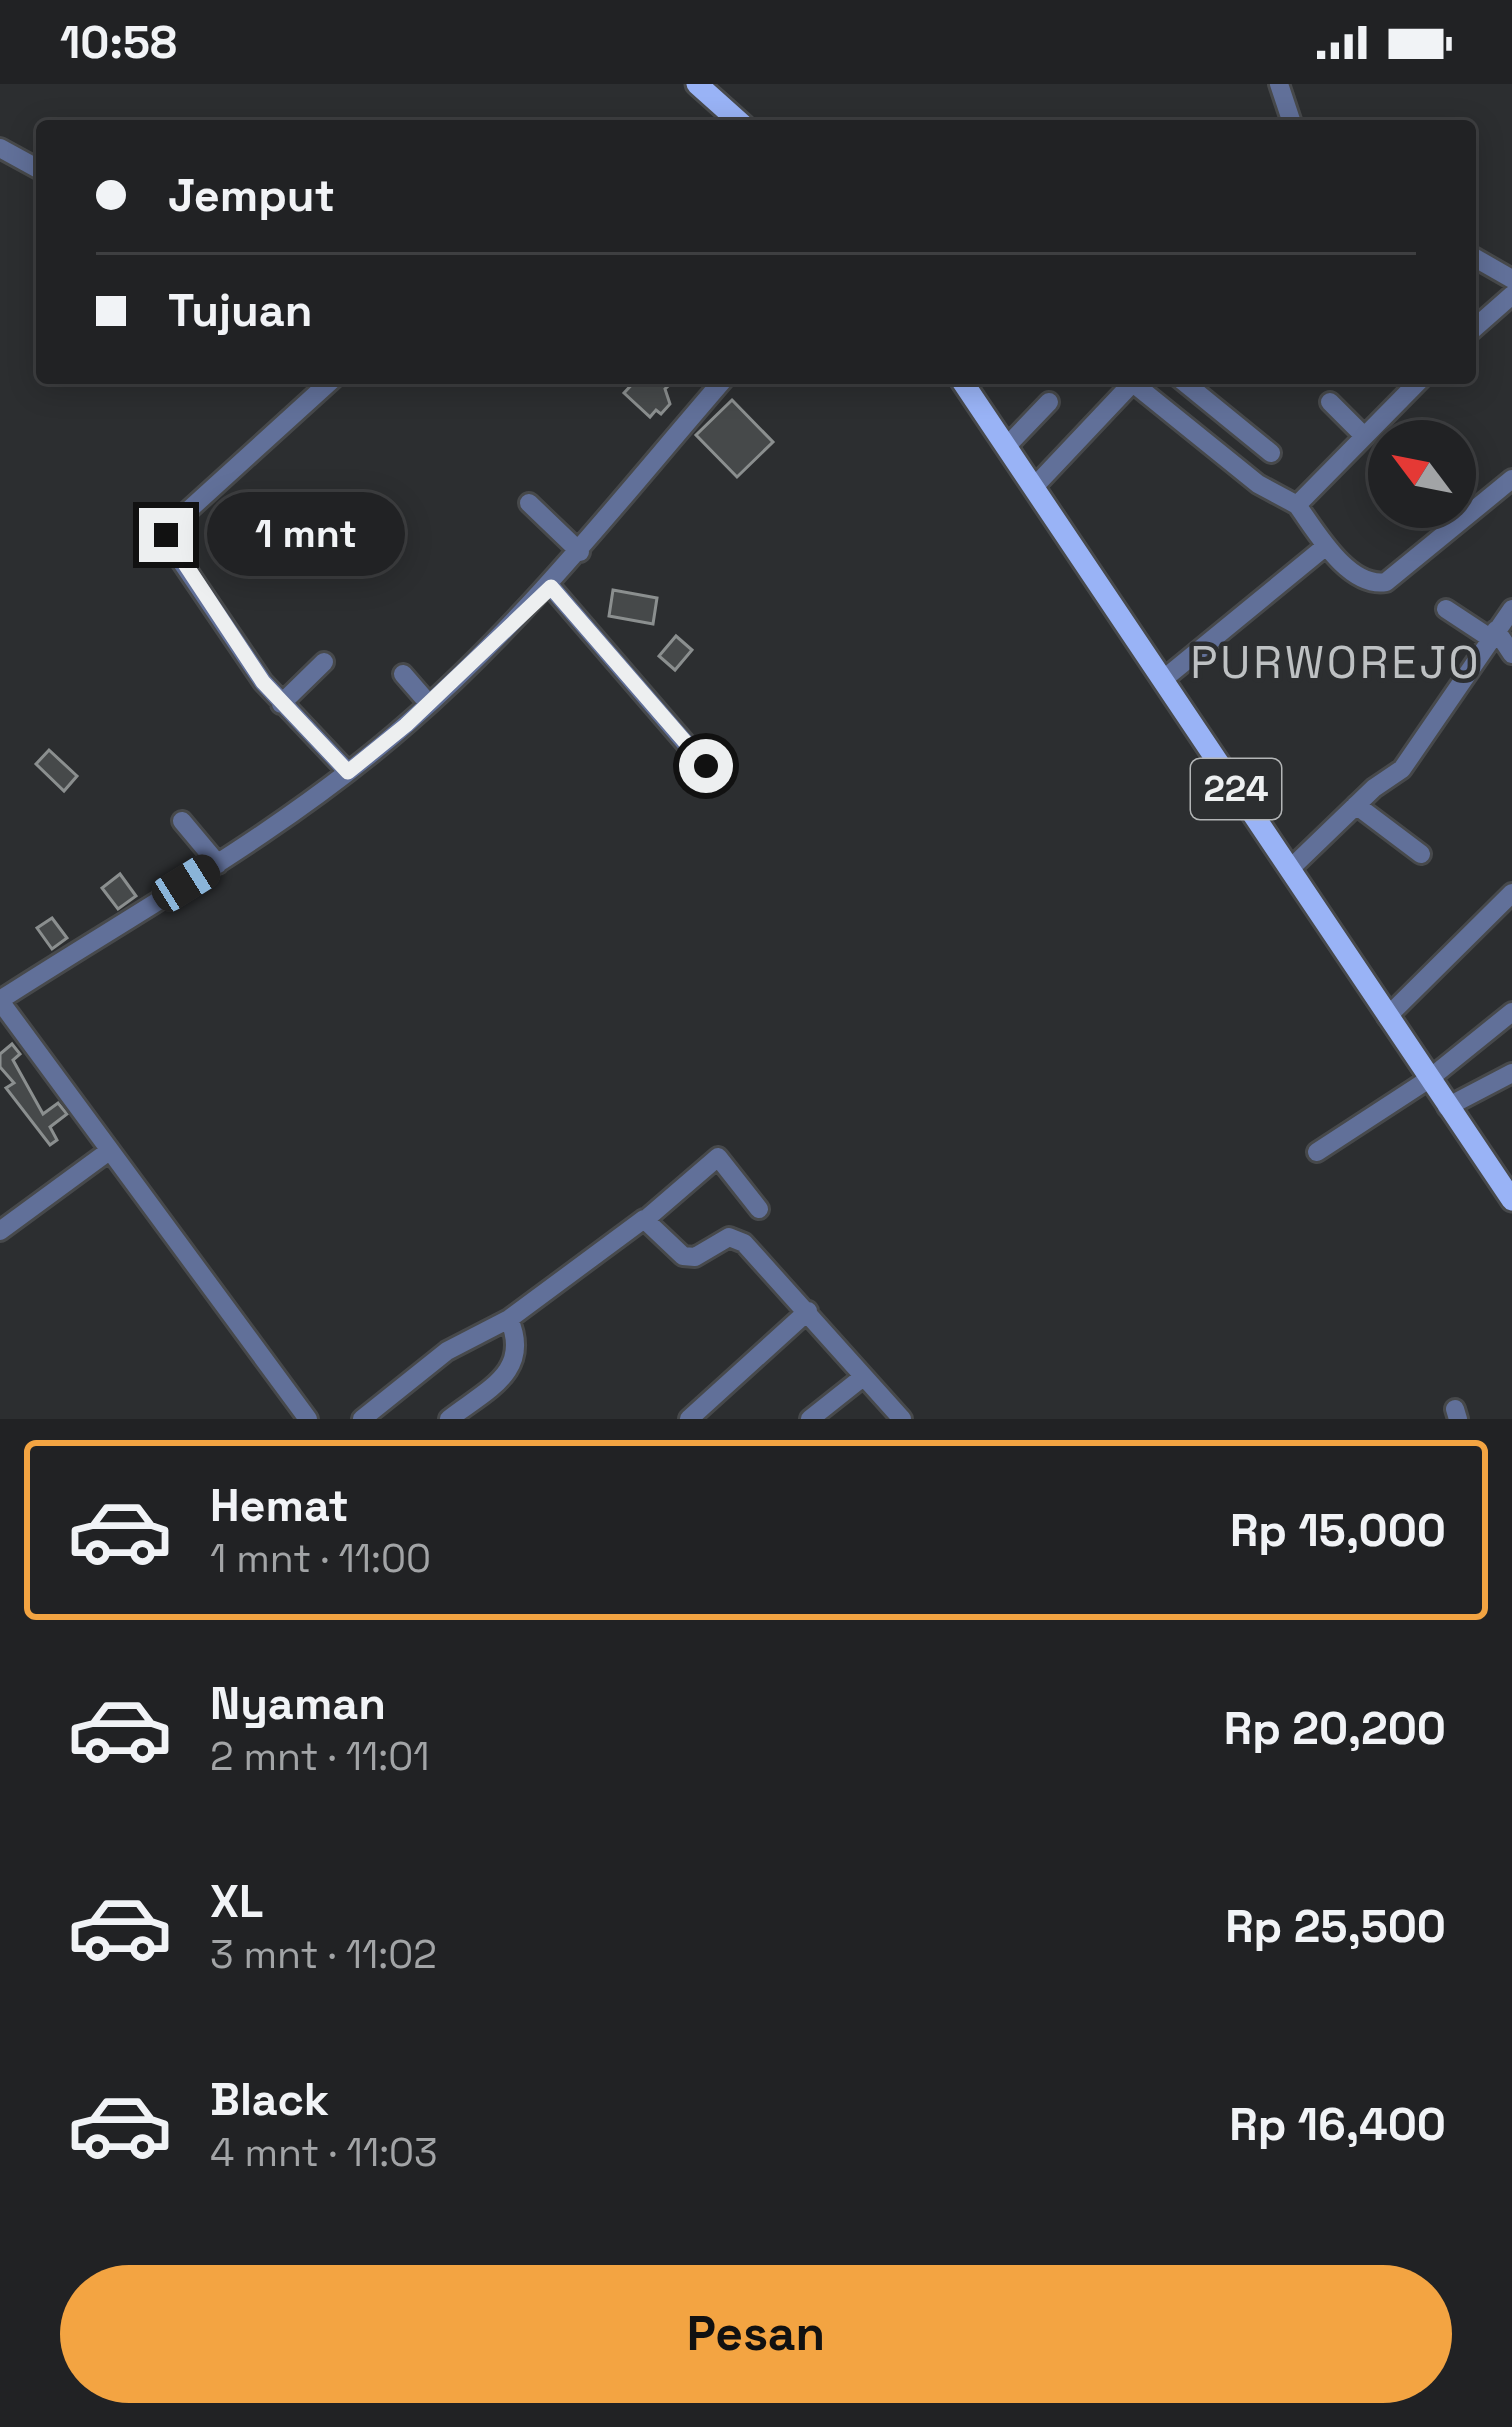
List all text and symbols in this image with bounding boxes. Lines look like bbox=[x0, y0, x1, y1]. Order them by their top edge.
text: 10:58 bbox=[60, 14, 177, 71]
text: Jemput bbox=[168, 167, 335, 224]
text: Tujuan bbox=[168, 282, 312, 339]
north arrow bbox=[1368, 420, 1476, 528]
map controls bbox=[1368, 420, 1476, 528]
callout: 1 mnt bbox=[208, 493, 406, 577]
route end bbox=[139, 508, 193, 562]
text: 1 mnt bbox=[255, 509, 357, 558]
district label: PURWOREJO bbox=[1190, 634, 1482, 691]
route start bbox=[679, 739, 733, 793]
road number: 224 bbox=[1191, 759, 1281, 819]
car bbox=[146, 849, 226, 917]
icon: car bbox=[66, 1476, 174, 1584]
text: Hemat bbox=[210, 1477, 349, 1534]
text: Rp 15,000 bbox=[1230, 1502, 1446, 1559]
text: 1 mnt · 11:00 bbox=[210, 1534, 431, 1583]
icon: car bbox=[66, 1674, 174, 1782]
text: Nyaman bbox=[210, 1675, 386, 1732]
text: Rp 20,200 bbox=[1224, 1700, 1446, 1757]
text: 2 mnt · 11:01 bbox=[210, 1732, 430, 1781]
icon: car bbox=[66, 1872, 174, 1980]
text: XL bbox=[210, 1873, 263, 1930]
text: Rp 25,500 bbox=[1225, 1898, 1446, 1955]
text: 3 mnt · 11:02 bbox=[210, 1930, 437, 1979]
icon: car bbox=[66, 2070, 174, 2178]
text: Black bbox=[210, 2071, 329, 2128]
text: Rp 16,400 bbox=[1229, 2096, 1446, 2153]
text: 4 mnt · 11:03 bbox=[210, 2128, 438, 2177]
button: Pesan bbox=[60, 2265, 1452, 2403]

